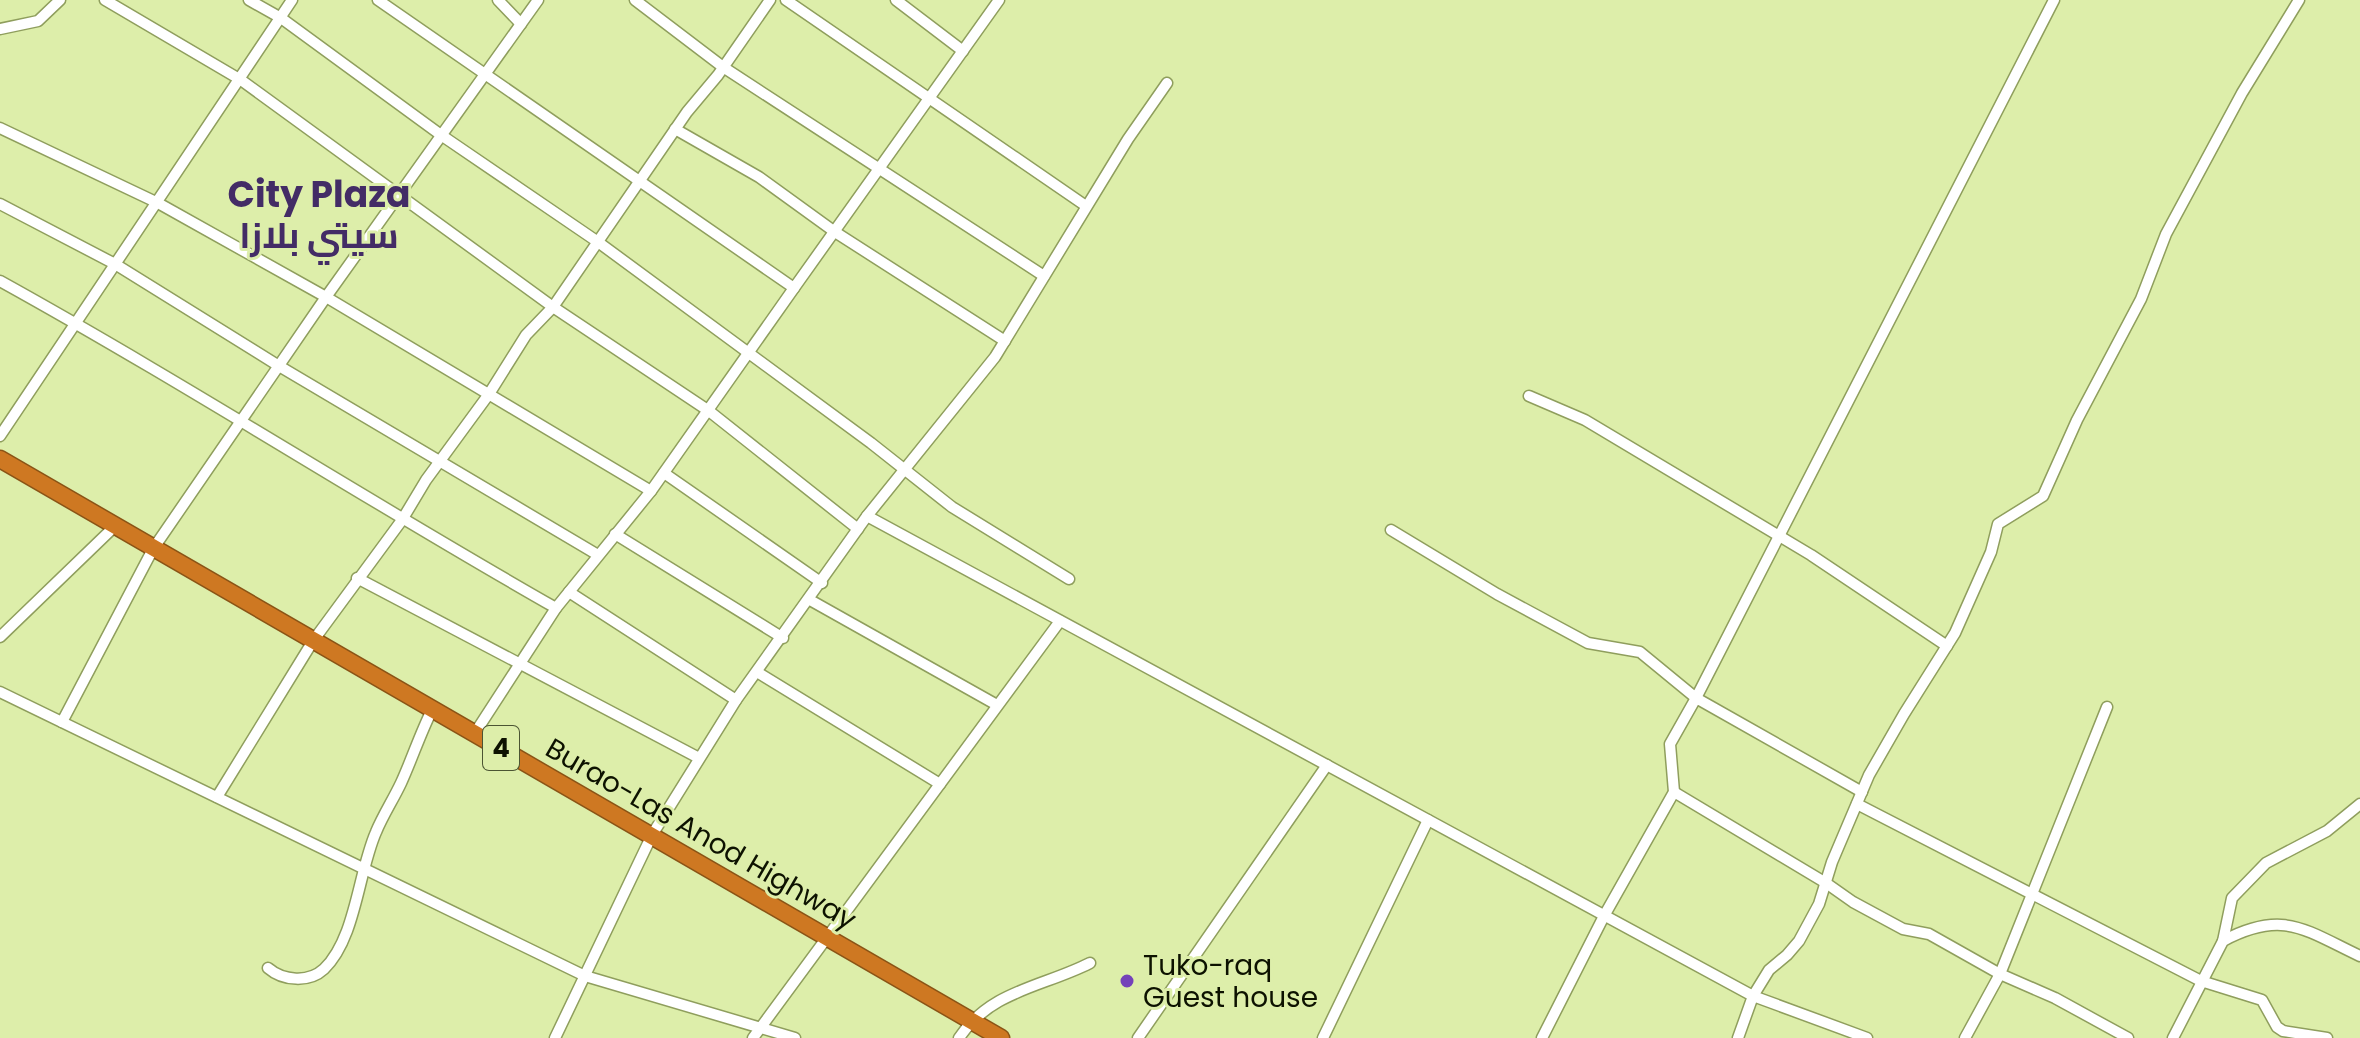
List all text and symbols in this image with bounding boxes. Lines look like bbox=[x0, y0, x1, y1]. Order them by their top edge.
district label: City Plaza سيتي بلازا bbox=[228, 169, 410, 265]
road number: 4 bbox=[483, 726, 519, 770]
street label: Burao-Las Anod Highway bbox=[538, 729, 864, 939]
place label: Tuko-raq Guest house bbox=[1143, 946, 1318, 1017]
marker: Tuko-raq Guest house bbox=[1118, 972, 1136, 990]

